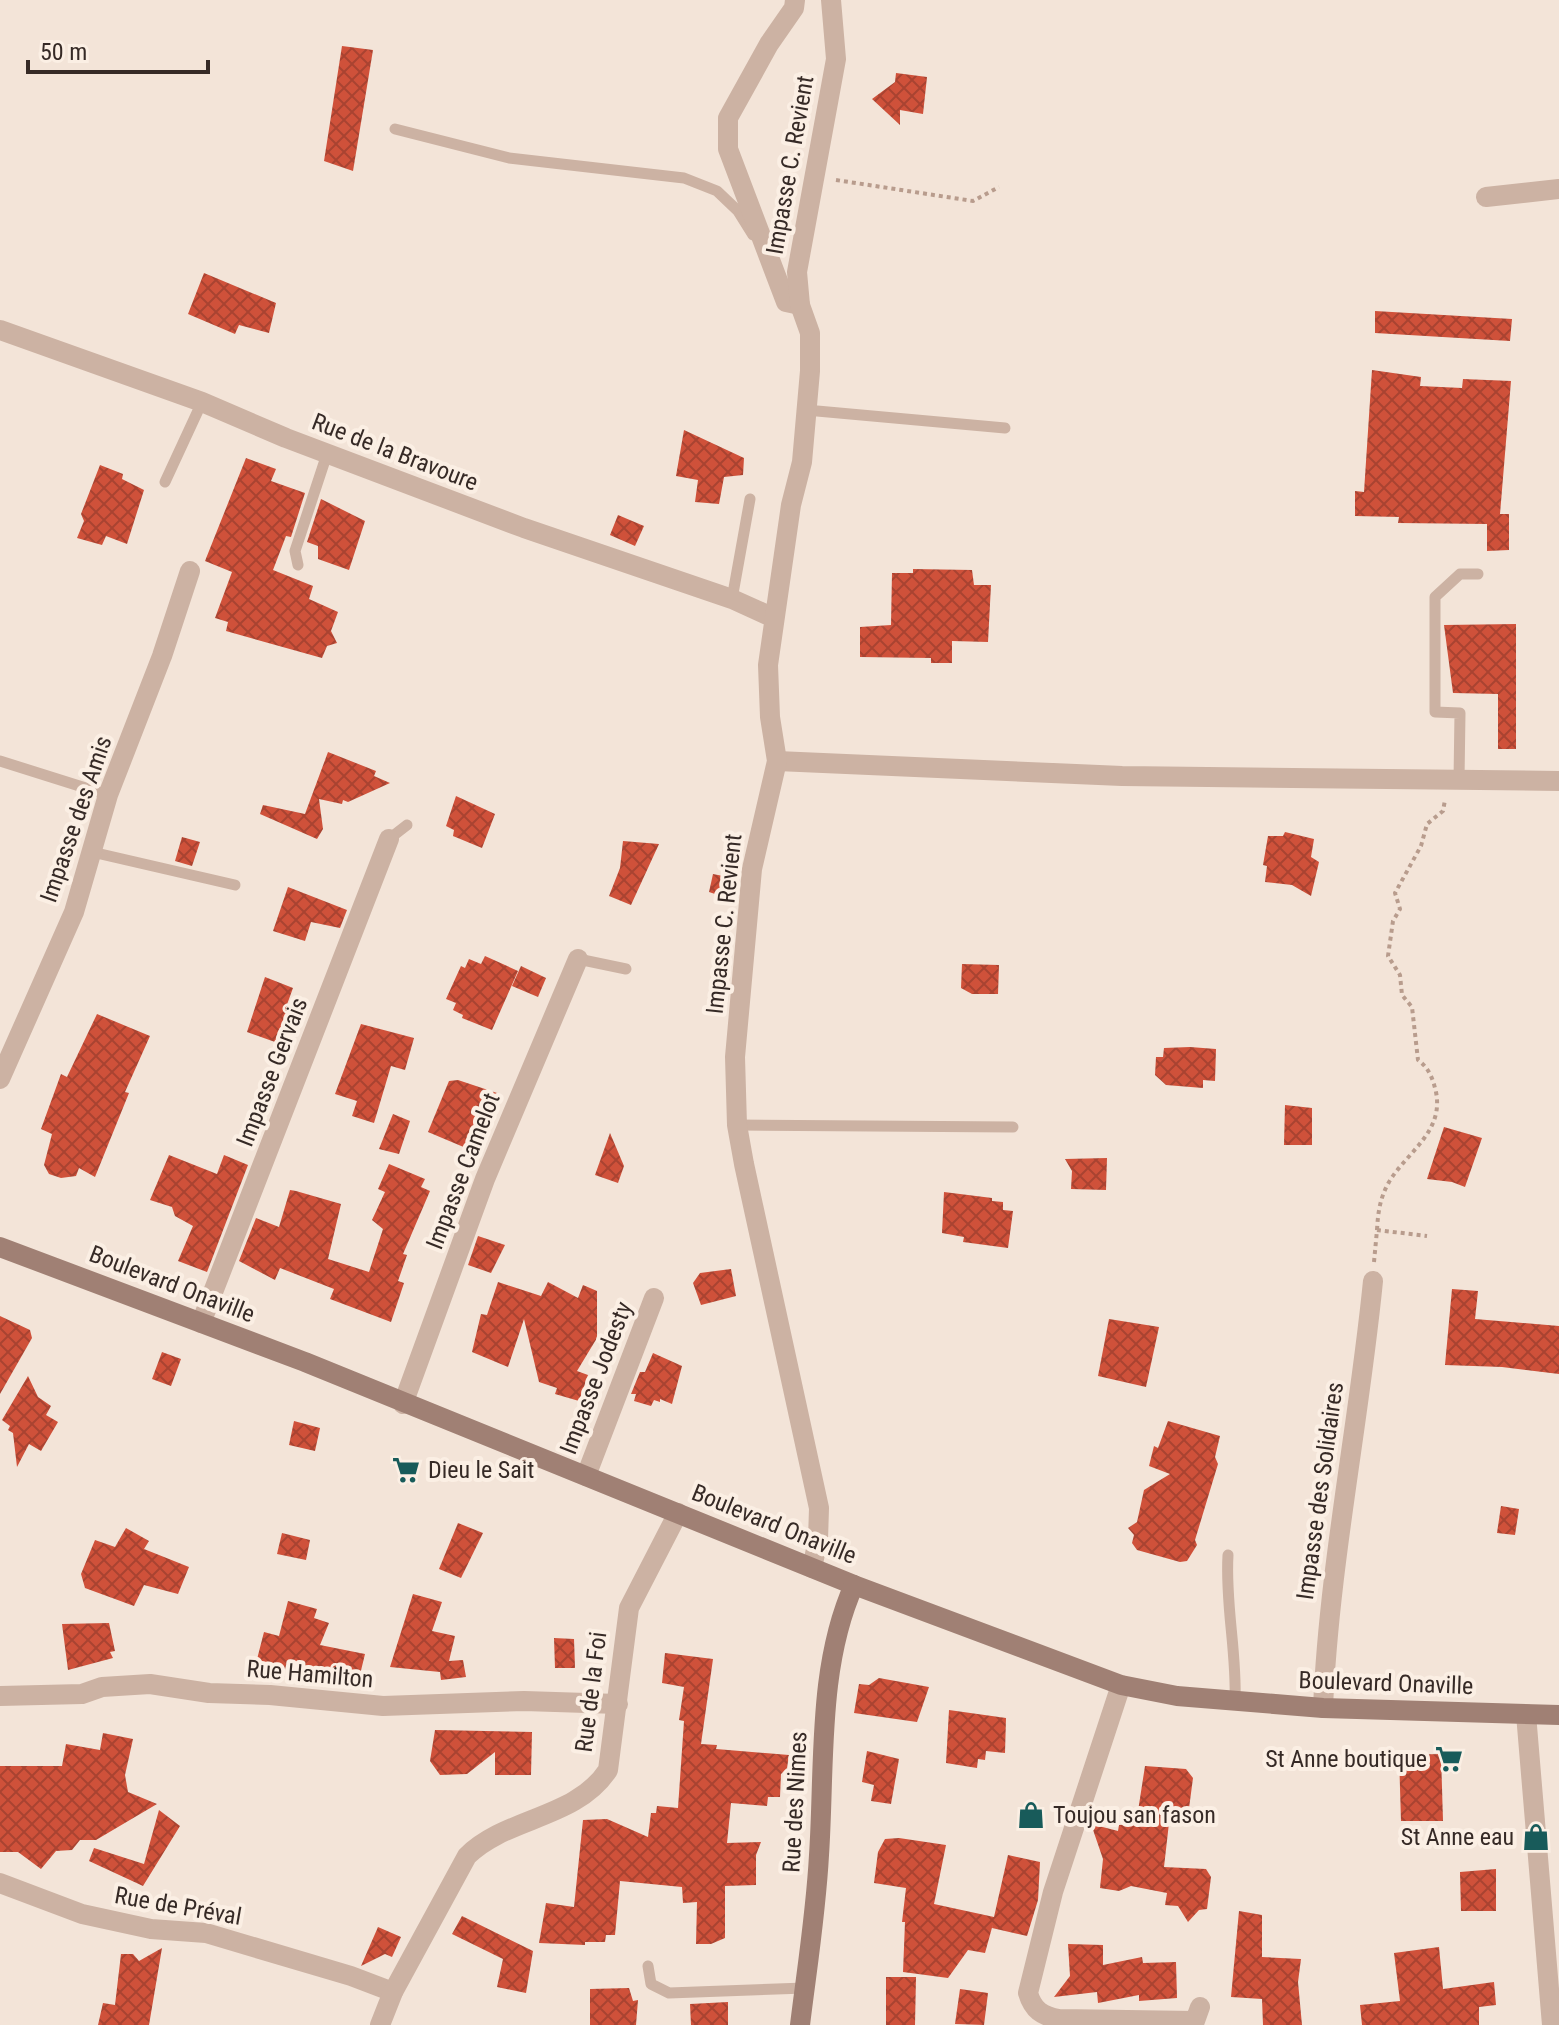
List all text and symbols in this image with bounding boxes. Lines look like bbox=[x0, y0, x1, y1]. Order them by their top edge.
scale bar bbox=[28, 24, 208, 74]
text: 50 m bbox=[40, 38, 87, 66]
street label: Impasse C. Revient bbox=[760, 73, 820, 257]
street label: Rue de la Bravoure bbox=[308, 407, 482, 497]
street label: Impasse des Amis bbox=[34, 732, 118, 906]
street label: Impasse C. Revient bbox=[701, 832, 747, 1016]
street label: Impasse Gervais bbox=[231, 994, 313, 1150]
street label: Impasse Camelot bbox=[420, 1089, 506, 1253]
street label: Boulevard Onaville bbox=[85, 1240, 259, 1328]
street label: Impasse Jodesty bbox=[554, 1298, 638, 1458]
street label: Impasse des Solidaires bbox=[1291, 1380, 1349, 1602]
supermarket icon: Dieu le Sait bbox=[391, 1455, 421, 1485]
place label: Dieu le Sait bbox=[428, 1456, 534, 1484]
street label: Boulevard Onaville bbox=[688, 1478, 860, 1570]
street label: Rue de la Foi bbox=[570, 1630, 612, 1754]
street label: Rue Hamilton bbox=[245, 1655, 375, 1693]
street label: Boulevard Onaville bbox=[1298, 1666, 1474, 1700]
street label: Rue des Nimes bbox=[777, 1731, 813, 1873]
supermarket icon: St Anne boutique bbox=[1434, 1744, 1464, 1774]
place label: St Anne boutique bbox=[1265, 1745, 1427, 1773]
shop icon: Toujou san fason bbox=[1016, 1800, 1046, 1830]
place label: Toujou san fason bbox=[1053, 1801, 1216, 1829]
shop icon: St Anne eau bbox=[1521, 1822, 1551, 1852]
place label: St Anne eau bbox=[1401, 1823, 1514, 1851]
street label: Rue de Préval bbox=[112, 1881, 244, 1931]

